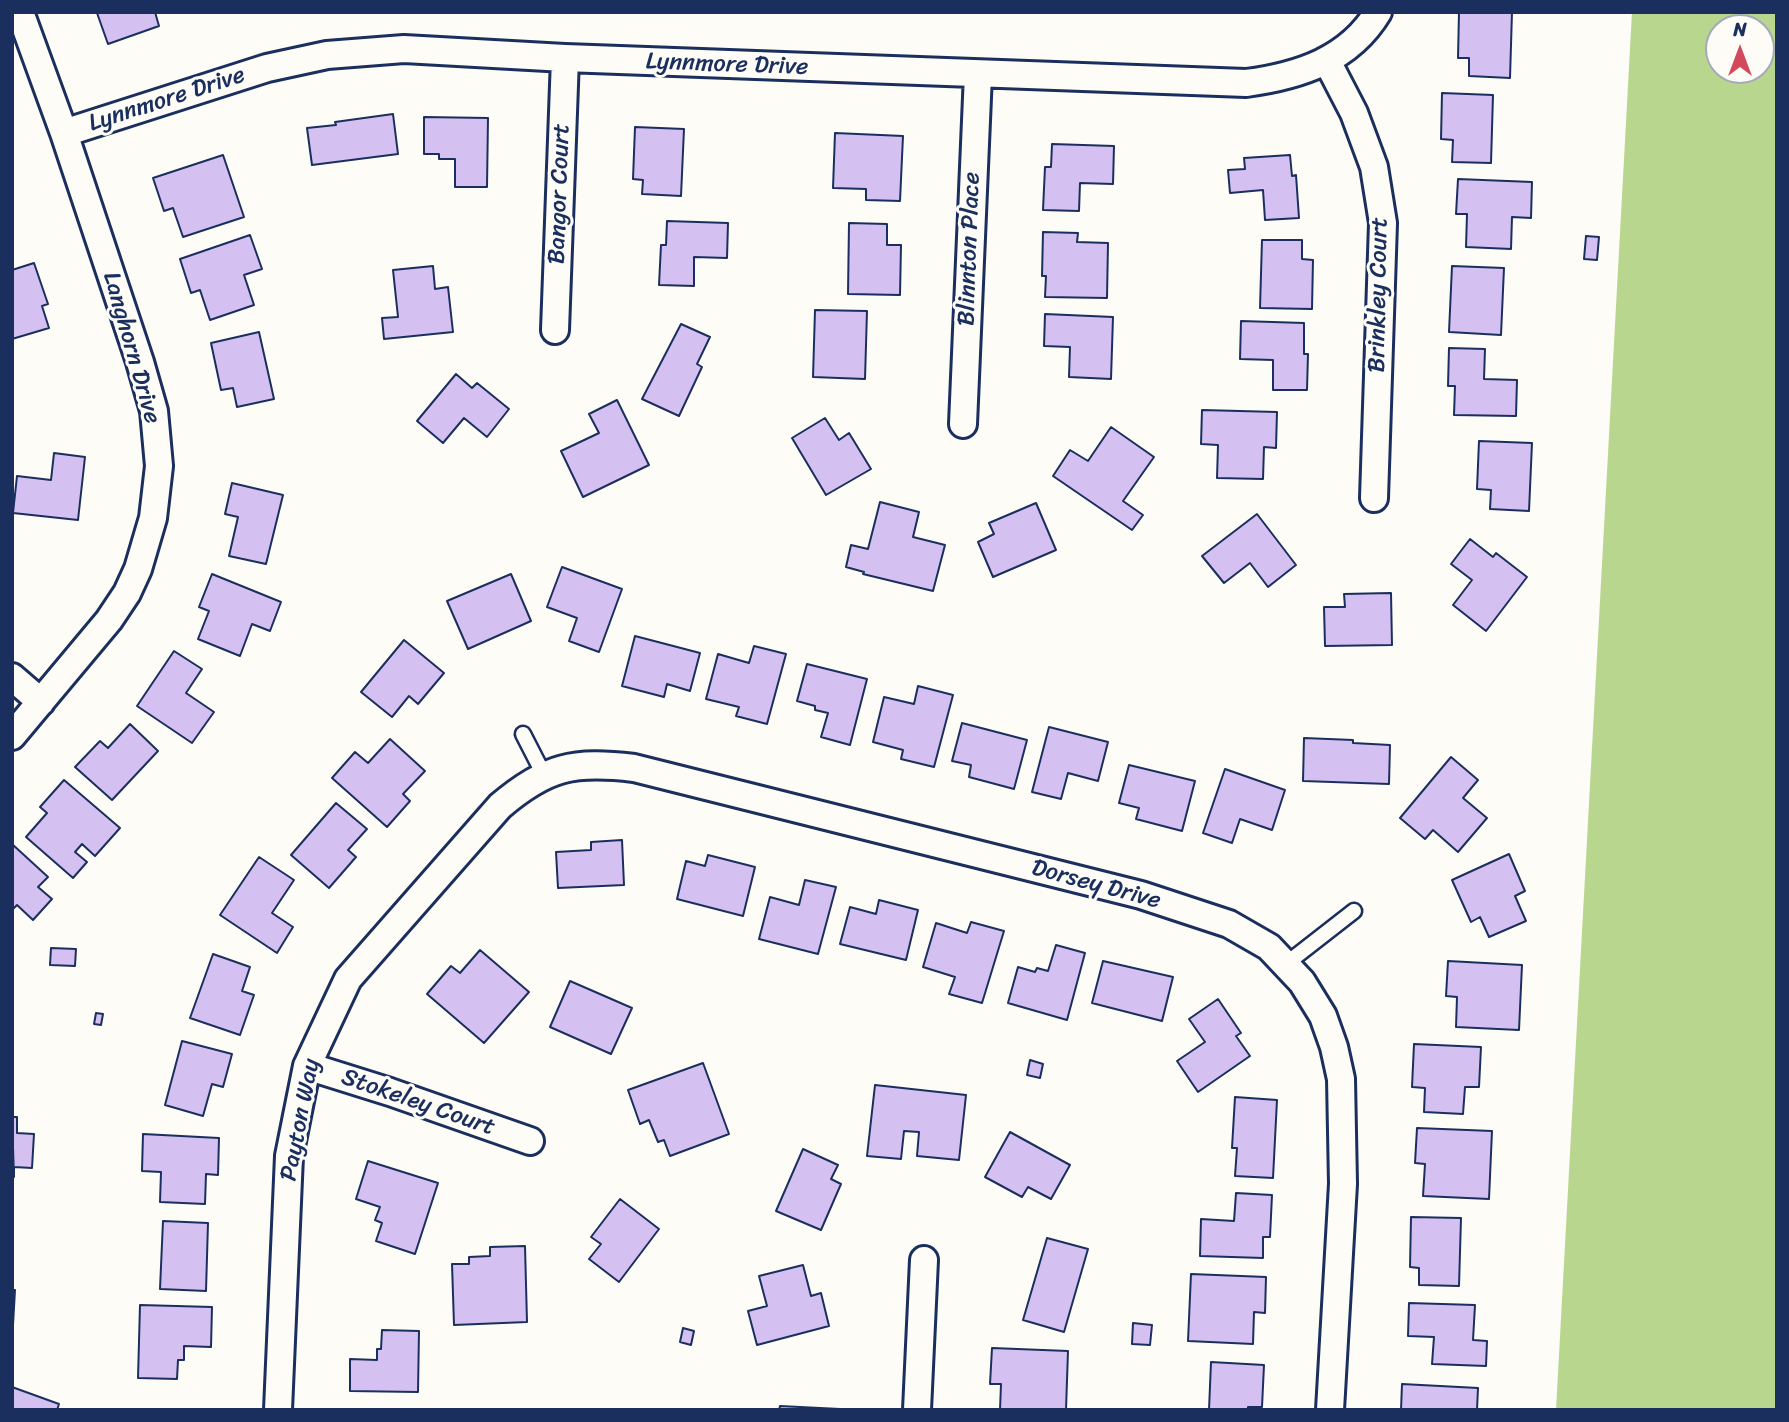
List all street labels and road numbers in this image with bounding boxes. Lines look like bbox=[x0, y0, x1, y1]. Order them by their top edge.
street label: Lynnmore Drive bbox=[645, 48, 809, 82]
street label: Lynnmore Drive bbox=[85, 61, 249, 139]
street label: Bangor Court bbox=[543, 123, 577, 265]
street label: Blinnton Place bbox=[953, 171, 987, 327]
street label: Brinkley Court bbox=[1363, 217, 1395, 373]
street label: Langhorn Drive bbox=[96, 269, 166, 427]
street label: Dorsey Drive bbox=[1028, 854, 1164, 916]
street label: Payton Way bbox=[275, 1056, 327, 1184]
street label: Stokeley Court bbox=[338, 1063, 498, 1143]

